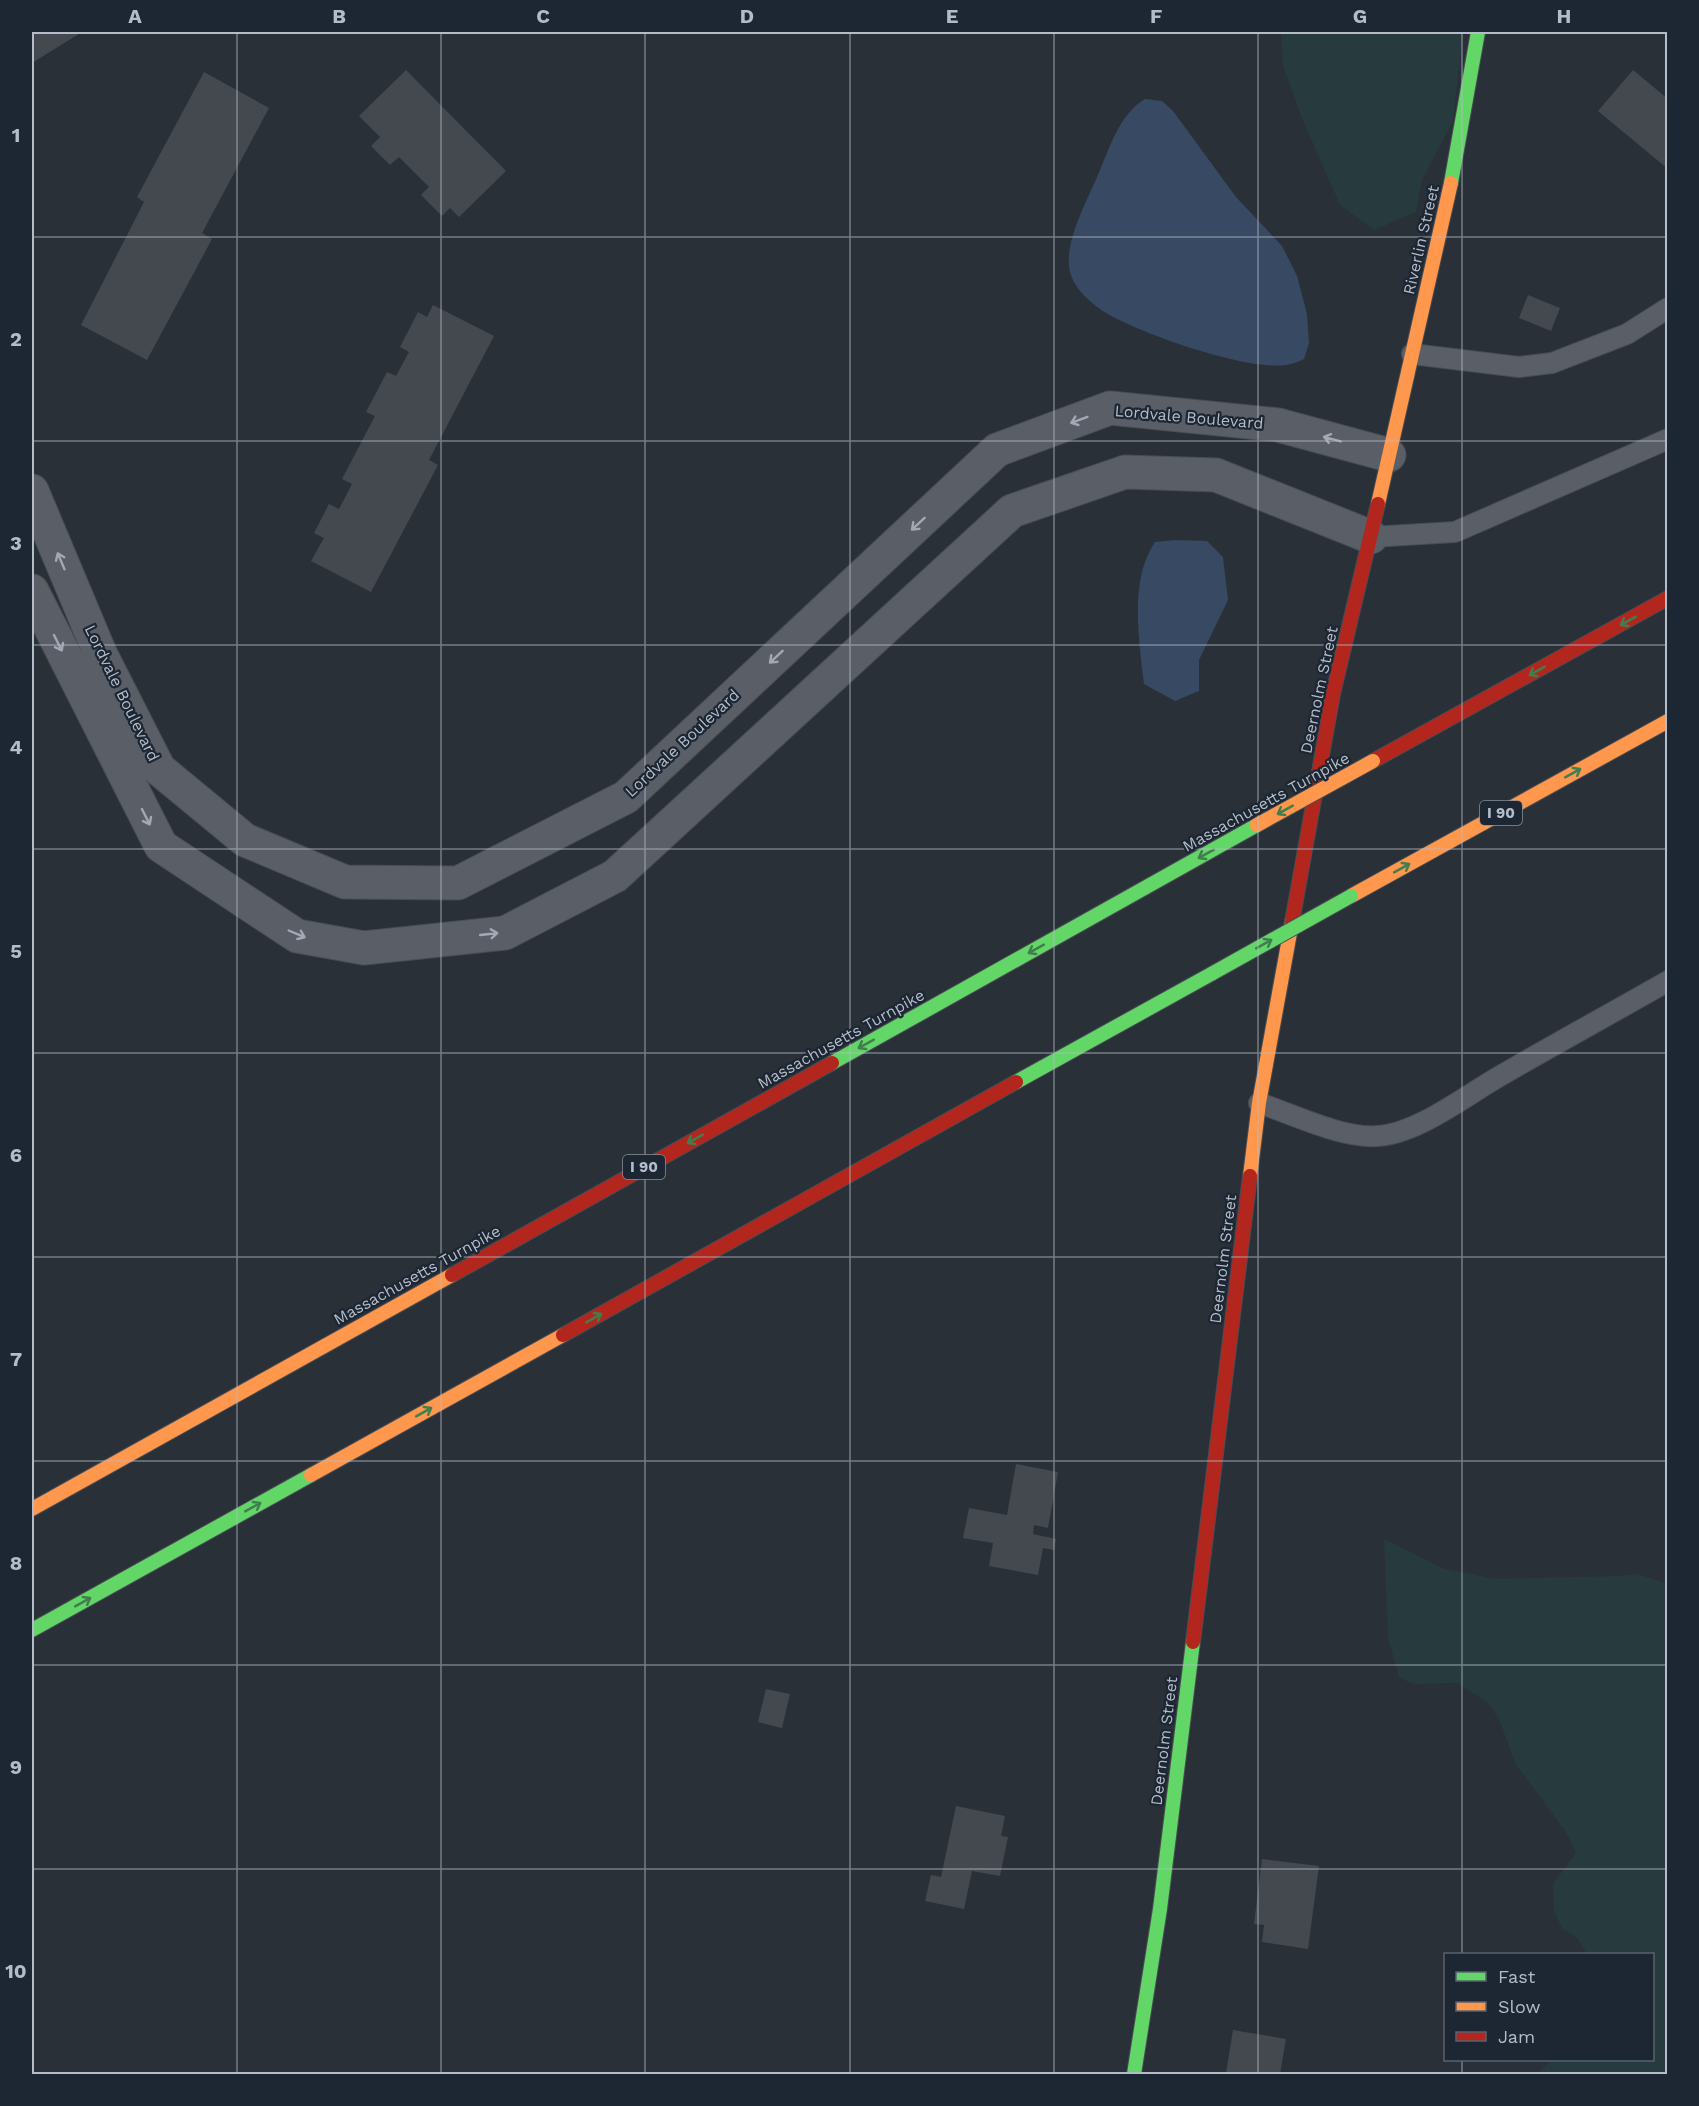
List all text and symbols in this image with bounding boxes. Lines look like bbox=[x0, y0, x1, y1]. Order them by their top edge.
text: A bbox=[128, 4, 142, 28]
text: B bbox=[332, 4, 346, 28]
text: C bbox=[536, 4, 550, 28]
text: D bbox=[740, 4, 754, 28]
text: E bbox=[946, 4, 958, 28]
text: F bbox=[1150, 4, 1162, 28]
text: G bbox=[1353, 4, 1367, 28]
text: H bbox=[1557, 4, 1571, 28]
text: 1 bbox=[12, 123, 20, 147]
street label: Riverlin Street bbox=[1399, 183, 1443, 296]
text: 2 bbox=[10, 327, 22, 351]
street label: Lordvale Boulevard bbox=[1114, 401, 1264, 433]
one-way arrow bbox=[1070, 415, 1089, 426]
one-way arrow bbox=[1323, 433, 1342, 445]
one-way arrow bbox=[911, 516, 926, 531]
text: 3 bbox=[10, 531, 22, 555]
one-way arrow bbox=[55, 552, 66, 570]
one-way arrow bbox=[1620, 615, 1637, 627]
street label: Lordvale Boulevard bbox=[81, 622, 163, 764]
street label: Deernolm Street bbox=[1296, 624, 1342, 755]
one-way arrow bbox=[53, 633, 64, 651]
one-way arrow bbox=[769, 650, 784, 664]
one-way arrow bbox=[1529, 665, 1546, 677]
street label: Lordvale Boulevard bbox=[621, 685, 743, 801]
text: 4 bbox=[10, 735, 23, 759]
street label: Massachusetts Turnpike bbox=[1179, 748, 1353, 856]
one-way arrow bbox=[1563, 767, 1581, 778]
road number: I 90 bbox=[1480, 801, 1522, 825]
one-way arrow bbox=[1277, 804, 1294, 816]
one-way arrow bbox=[141, 807, 152, 825]
one-way arrow bbox=[1198, 848, 1215, 860]
one-way arrow bbox=[1393, 861, 1410, 873]
one-way arrow bbox=[287, 929, 305, 940]
one-way arrow bbox=[479, 929, 499, 940]
one-way arrow bbox=[1255, 938, 1272, 950]
text: 5 bbox=[10, 939, 22, 963]
one-way arrow bbox=[1028, 943, 1045, 955]
street label: Massachusetts Turnpike bbox=[754, 985, 928, 1093]
one-way arrow bbox=[858, 1038, 875, 1050]
one-way arrow bbox=[687, 1134, 705, 1145]
text: 6 bbox=[10, 1143, 22, 1167]
road number: I 90 bbox=[623, 1155, 665, 1179]
street label: Deernolm Street bbox=[1206, 1193, 1240, 1325]
street label: Massachusetts Turnpike bbox=[330, 1221, 504, 1329]
one-way arrow bbox=[585, 1312, 602, 1324]
text: 7 bbox=[10, 1347, 22, 1371]
one-way arrow bbox=[414, 1406, 432, 1417]
one-way arrow bbox=[244, 1501, 261, 1513]
text: 8 bbox=[10, 1551, 22, 1575]
one-way arrow bbox=[73, 1596, 91, 1607]
street label: Deernolm Street bbox=[1147, 1675, 1181, 1807]
text: 9 bbox=[10, 1755, 22, 1779]
legend bbox=[1444, 1953, 1654, 2061]
text: 10 bbox=[5, 1959, 27, 1983]
text: Fast bbox=[1498, 1966, 1536, 1987]
text: Slow bbox=[1498, 1996, 1541, 2017]
text: Jam bbox=[1498, 2026, 1535, 2047]

